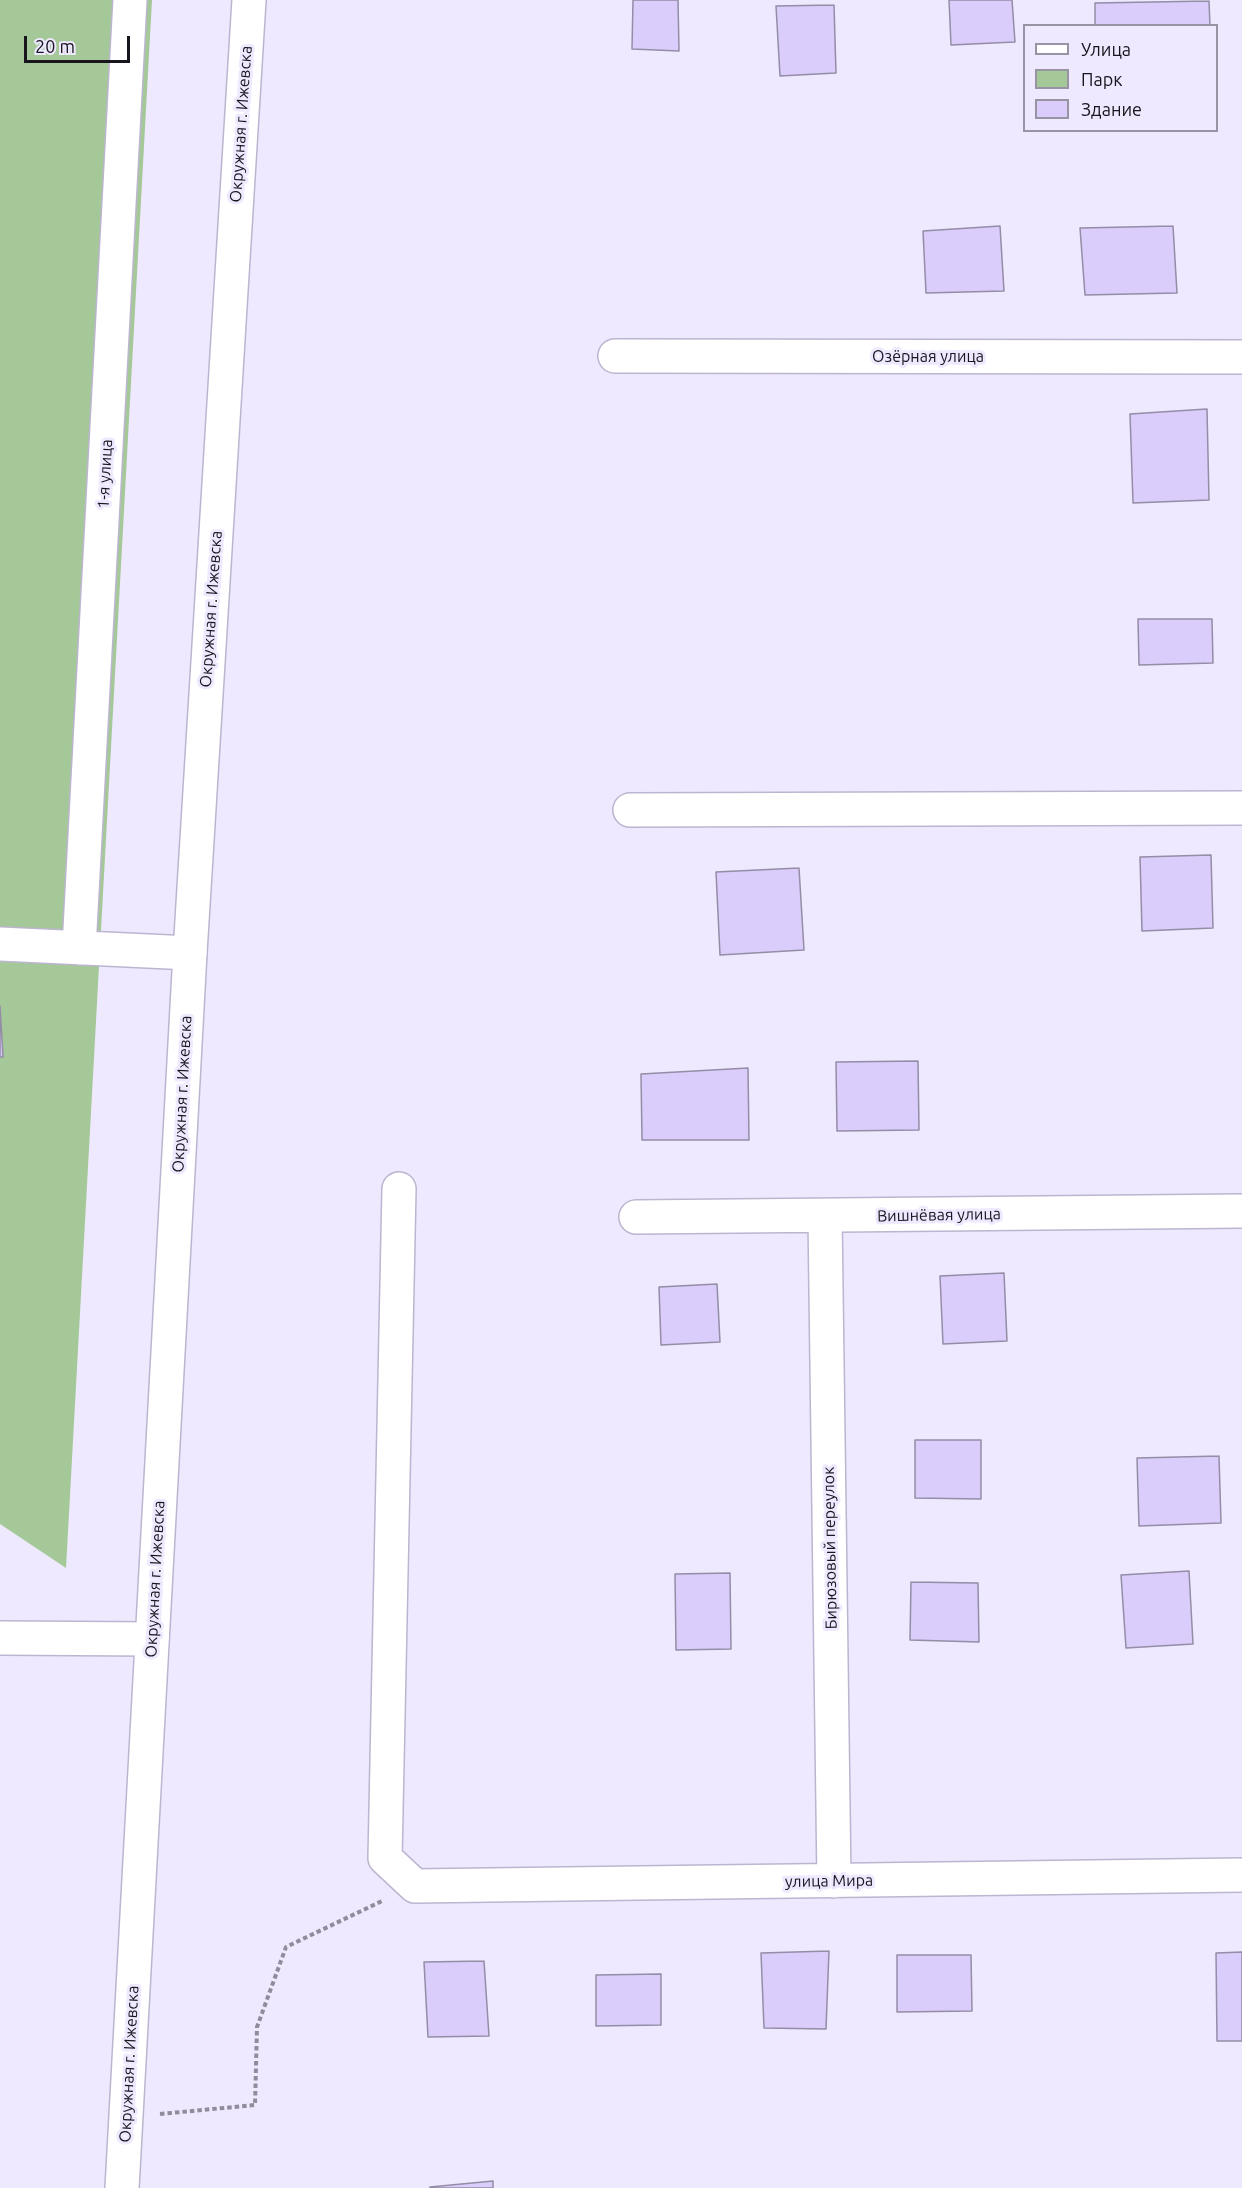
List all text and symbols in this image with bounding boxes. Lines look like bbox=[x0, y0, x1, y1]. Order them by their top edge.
scale bar bbox=[27, 24, 134, 62]
legend bbox=[1023, 24, 1218, 132]
text: 20 m bbox=[35, 36, 75, 56]
text: Улица bbox=[1081, 39, 1131, 59]
street label: Окружная г. Ижевска bbox=[226, 45, 256, 203]
text: Парк bbox=[1081, 69, 1122, 89]
text: Здание bbox=[1081, 99, 1142, 119]
street label: Озёрная улица bbox=[872, 347, 984, 367]
street label: 1-я улица bbox=[94, 439, 116, 509]
street label: Окружная г. Ижевска bbox=[196, 530, 226, 688]
street label: Окружная г. Ижевска bbox=[168, 1015, 196, 1173]
street label: Вишнёвая улица bbox=[877, 1204, 1001, 1226]
street label: Бирюзовый переулок bbox=[819, 1466, 841, 1630]
street label: Окружная г. Ижевска bbox=[141, 1500, 169, 1658]
street label: улица Мира bbox=[785, 1871, 873, 1891]
street label: Окружная г. Ижевска bbox=[115, 1985, 143, 2143]

